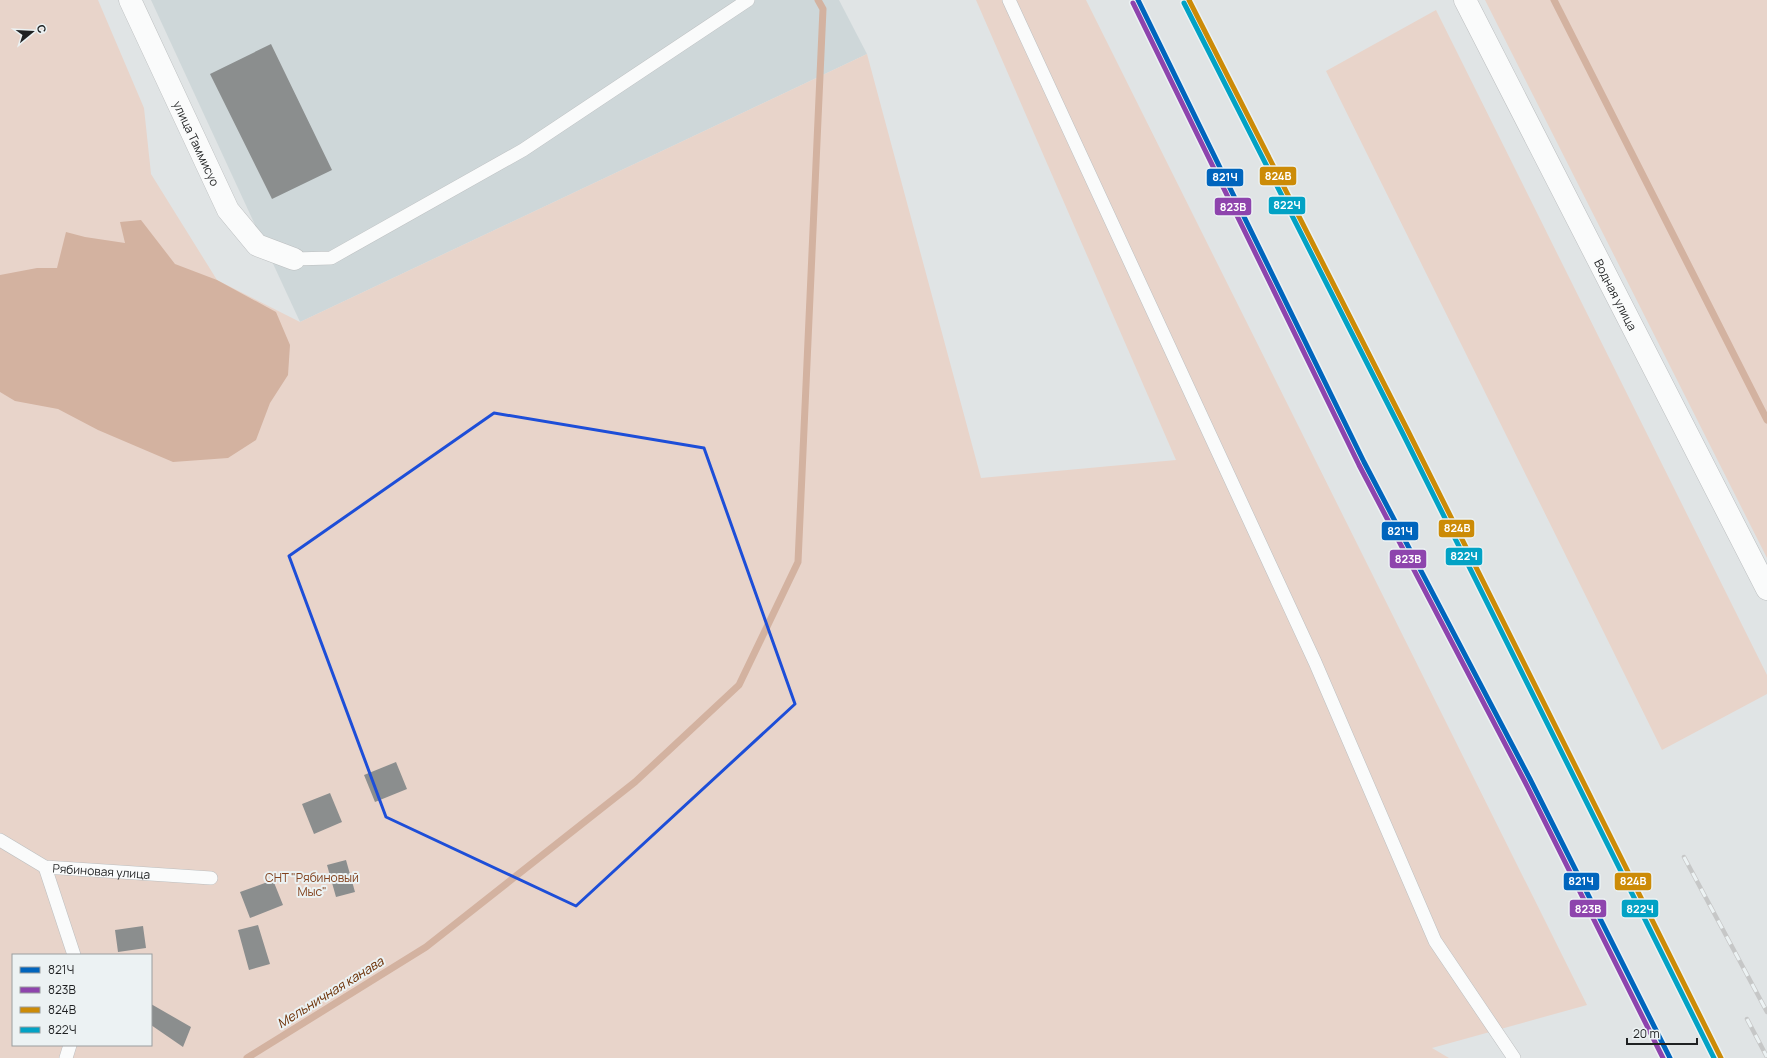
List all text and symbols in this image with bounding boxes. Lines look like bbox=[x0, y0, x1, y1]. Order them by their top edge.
north arrow bbox=[12, 12, 52, 52]
text: С bbox=[34, 23, 50, 35]
street label: улица Таммисуо bbox=[170, 98, 224, 189]
line badge: 824В bbox=[1259, 166, 1297, 186]
line badge: 821Ч bbox=[1206, 168, 1244, 187]
text: 824В bbox=[1265, 168, 1291, 183]
text: 821Ч bbox=[1212, 169, 1238, 184]
line badge: 822Ч bbox=[1268, 196, 1306, 215]
line badge: 823В bbox=[1214, 197, 1252, 216]
text: 822Ч bbox=[1273, 197, 1301, 212]
text: 823В bbox=[1220, 199, 1246, 214]
street label: Водная улица bbox=[1591, 256, 1641, 333]
line badge: 824В bbox=[1438, 519, 1475, 538]
text: 824В bbox=[1444, 520, 1470, 535]
line badge: 821Ч bbox=[1381, 521, 1419, 541]
text: 821Ч bbox=[1387, 523, 1413, 538]
line badge: 822Ч bbox=[1445, 547, 1483, 566]
text: 822Ч bbox=[1450, 548, 1478, 563]
line badge: 823В bbox=[1389, 549, 1427, 569]
text: 823В bbox=[1395, 551, 1421, 566]
street label: Рябиновая улица bbox=[52, 859, 151, 882]
park label: СНТ "Рябиновый Мыс" bbox=[265, 869, 359, 900]
line badge: 821Ч bbox=[1563, 872, 1600, 891]
line badge: 824В bbox=[1614, 872, 1652, 891]
text: 821Ч bbox=[1568, 873, 1594, 888]
text: 824В bbox=[1620, 873, 1646, 888]
line badge: 823В bbox=[1569, 899, 1607, 918]
line badge: 822Ч bbox=[1621, 899, 1659, 918]
text: 823В bbox=[1575, 901, 1601, 916]
text: 822Ч bbox=[1626, 901, 1654, 916]
water label: Мельничная канава bbox=[273, 952, 387, 1032]
legend bbox=[12, 954, 152, 1046]
text: 821Ч bbox=[48, 961, 74, 978]
text: 823В bbox=[48, 981, 76, 998]
text: 824В bbox=[48, 1001, 76, 1018]
scale bar bbox=[1627, 1020, 1697, 1046]
text: 822Ч bbox=[48, 1021, 76, 1038]
text: 20 m bbox=[1633, 1025, 1660, 1042]

